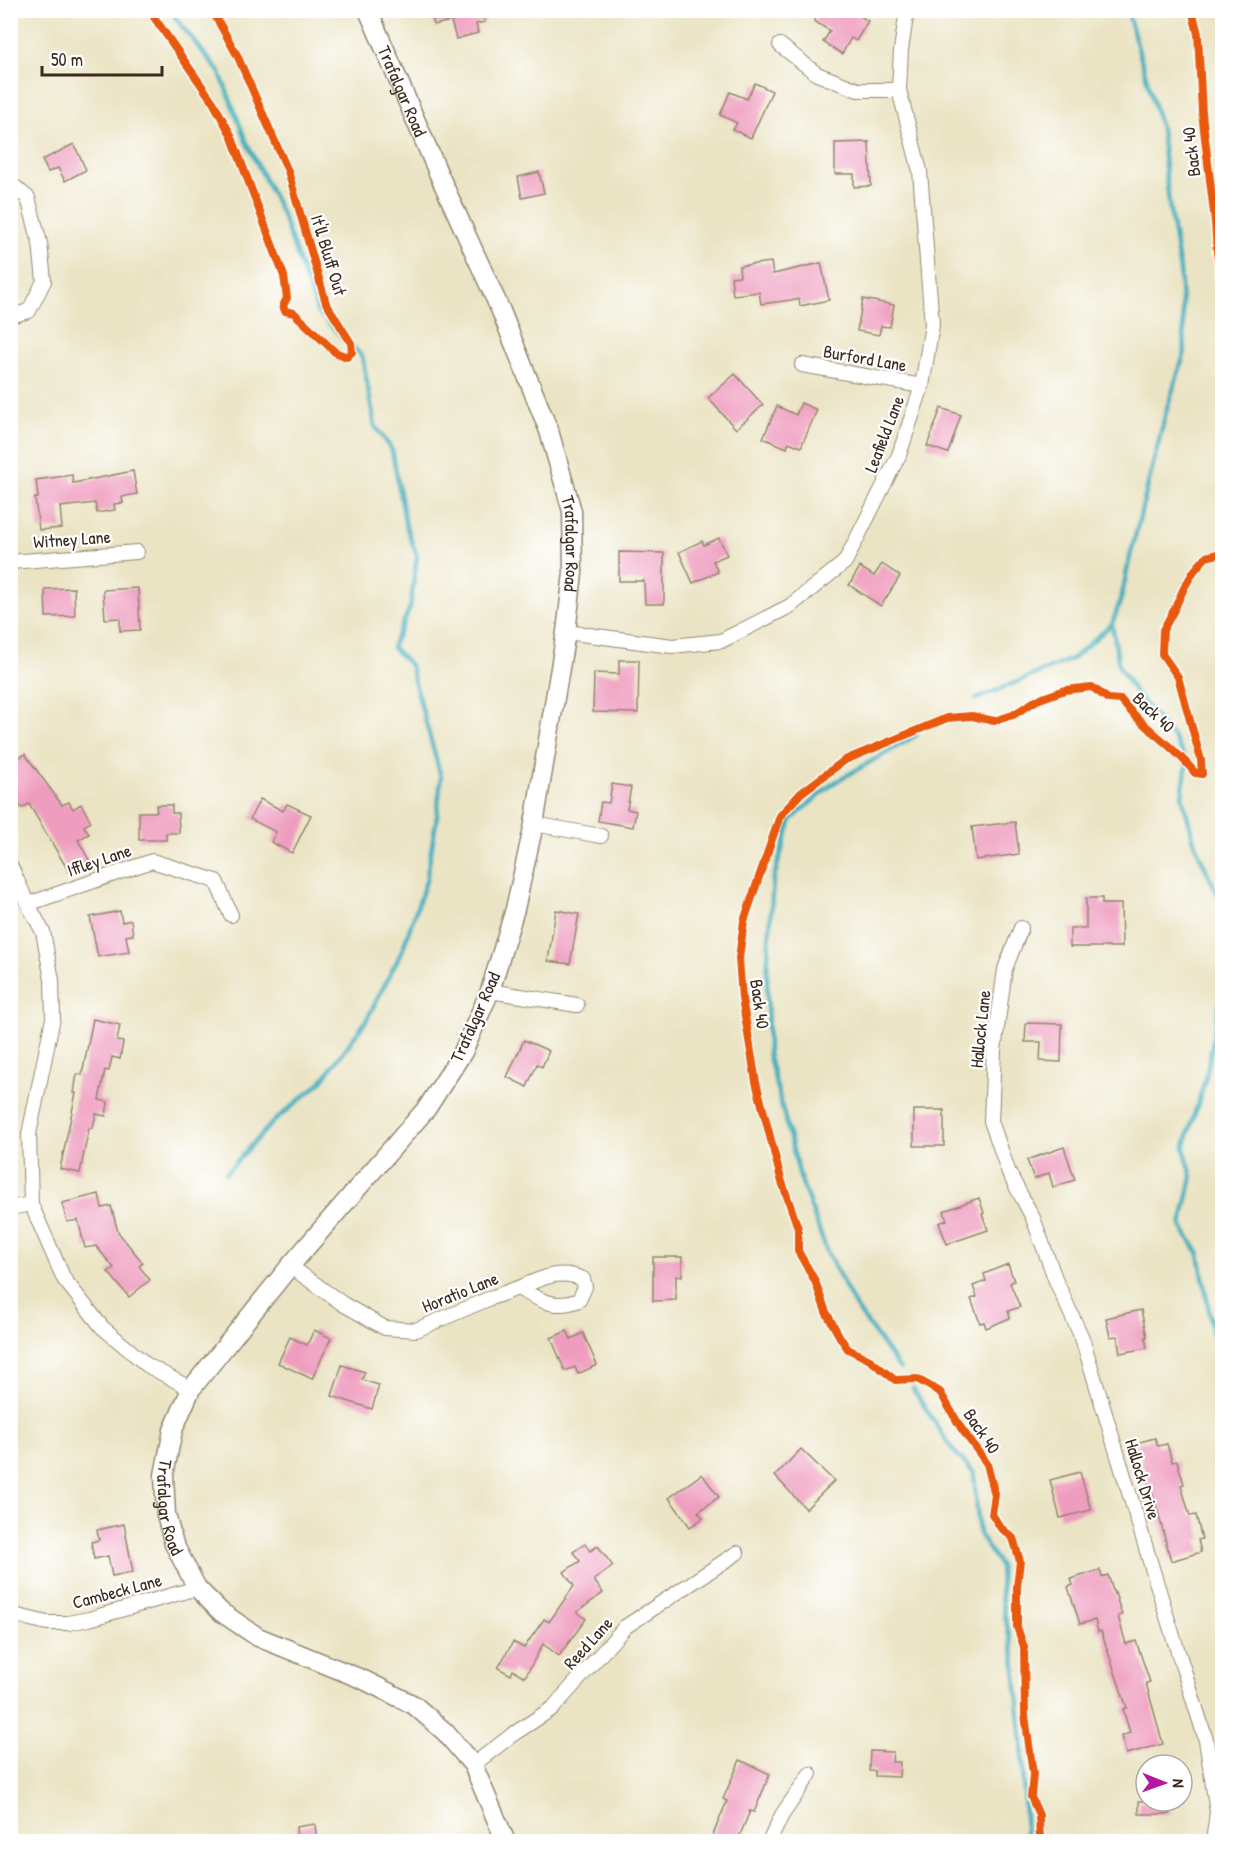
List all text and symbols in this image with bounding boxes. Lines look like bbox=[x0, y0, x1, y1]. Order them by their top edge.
scale bar bbox=[42, 39, 162, 77]
street label: Trafalgar Road bbox=[372, 42, 433, 140]
text: 50 m bbox=[51, 47, 83, 72]
street label: Back 40 bbox=[1176, 126, 1206, 178]
street label: It'll Bluff Out bbox=[305, 211, 353, 299]
street label: Burford Lane bbox=[821, 338, 909, 378]
street label: Leafield Lane bbox=[858, 392, 910, 476]
street label: Trafalgar Road bbox=[556, 492, 586, 593]
street label: Witney Lane bbox=[33, 524, 111, 554]
street label: Back 40 bbox=[1127, 686, 1181, 738]
street label: Iffley Lane bbox=[64, 837, 134, 883]
street label: Trafalgar Road bbox=[444, 968, 506, 1066]
street label: Back 40 bbox=[744, 978, 776, 1030]
street label: Hallock Lane bbox=[963, 989, 997, 1069]
street label: Horatio Lane bbox=[418, 1265, 502, 1319]
street label: Back 40 bbox=[958, 1403, 1006, 1459]
street label: Hallock Drive bbox=[1119, 1436, 1167, 1522]
street label: Trafalgar Road bbox=[152, 1457, 190, 1559]
street label: Cambeck Lane bbox=[70, 1567, 164, 1615]
street label: Reed Lane bbox=[558, 1611, 618, 1675]
north arrow bbox=[1134, 1753, 1194, 1813]
text: N bbox=[1168, 1779, 1190, 1788]

